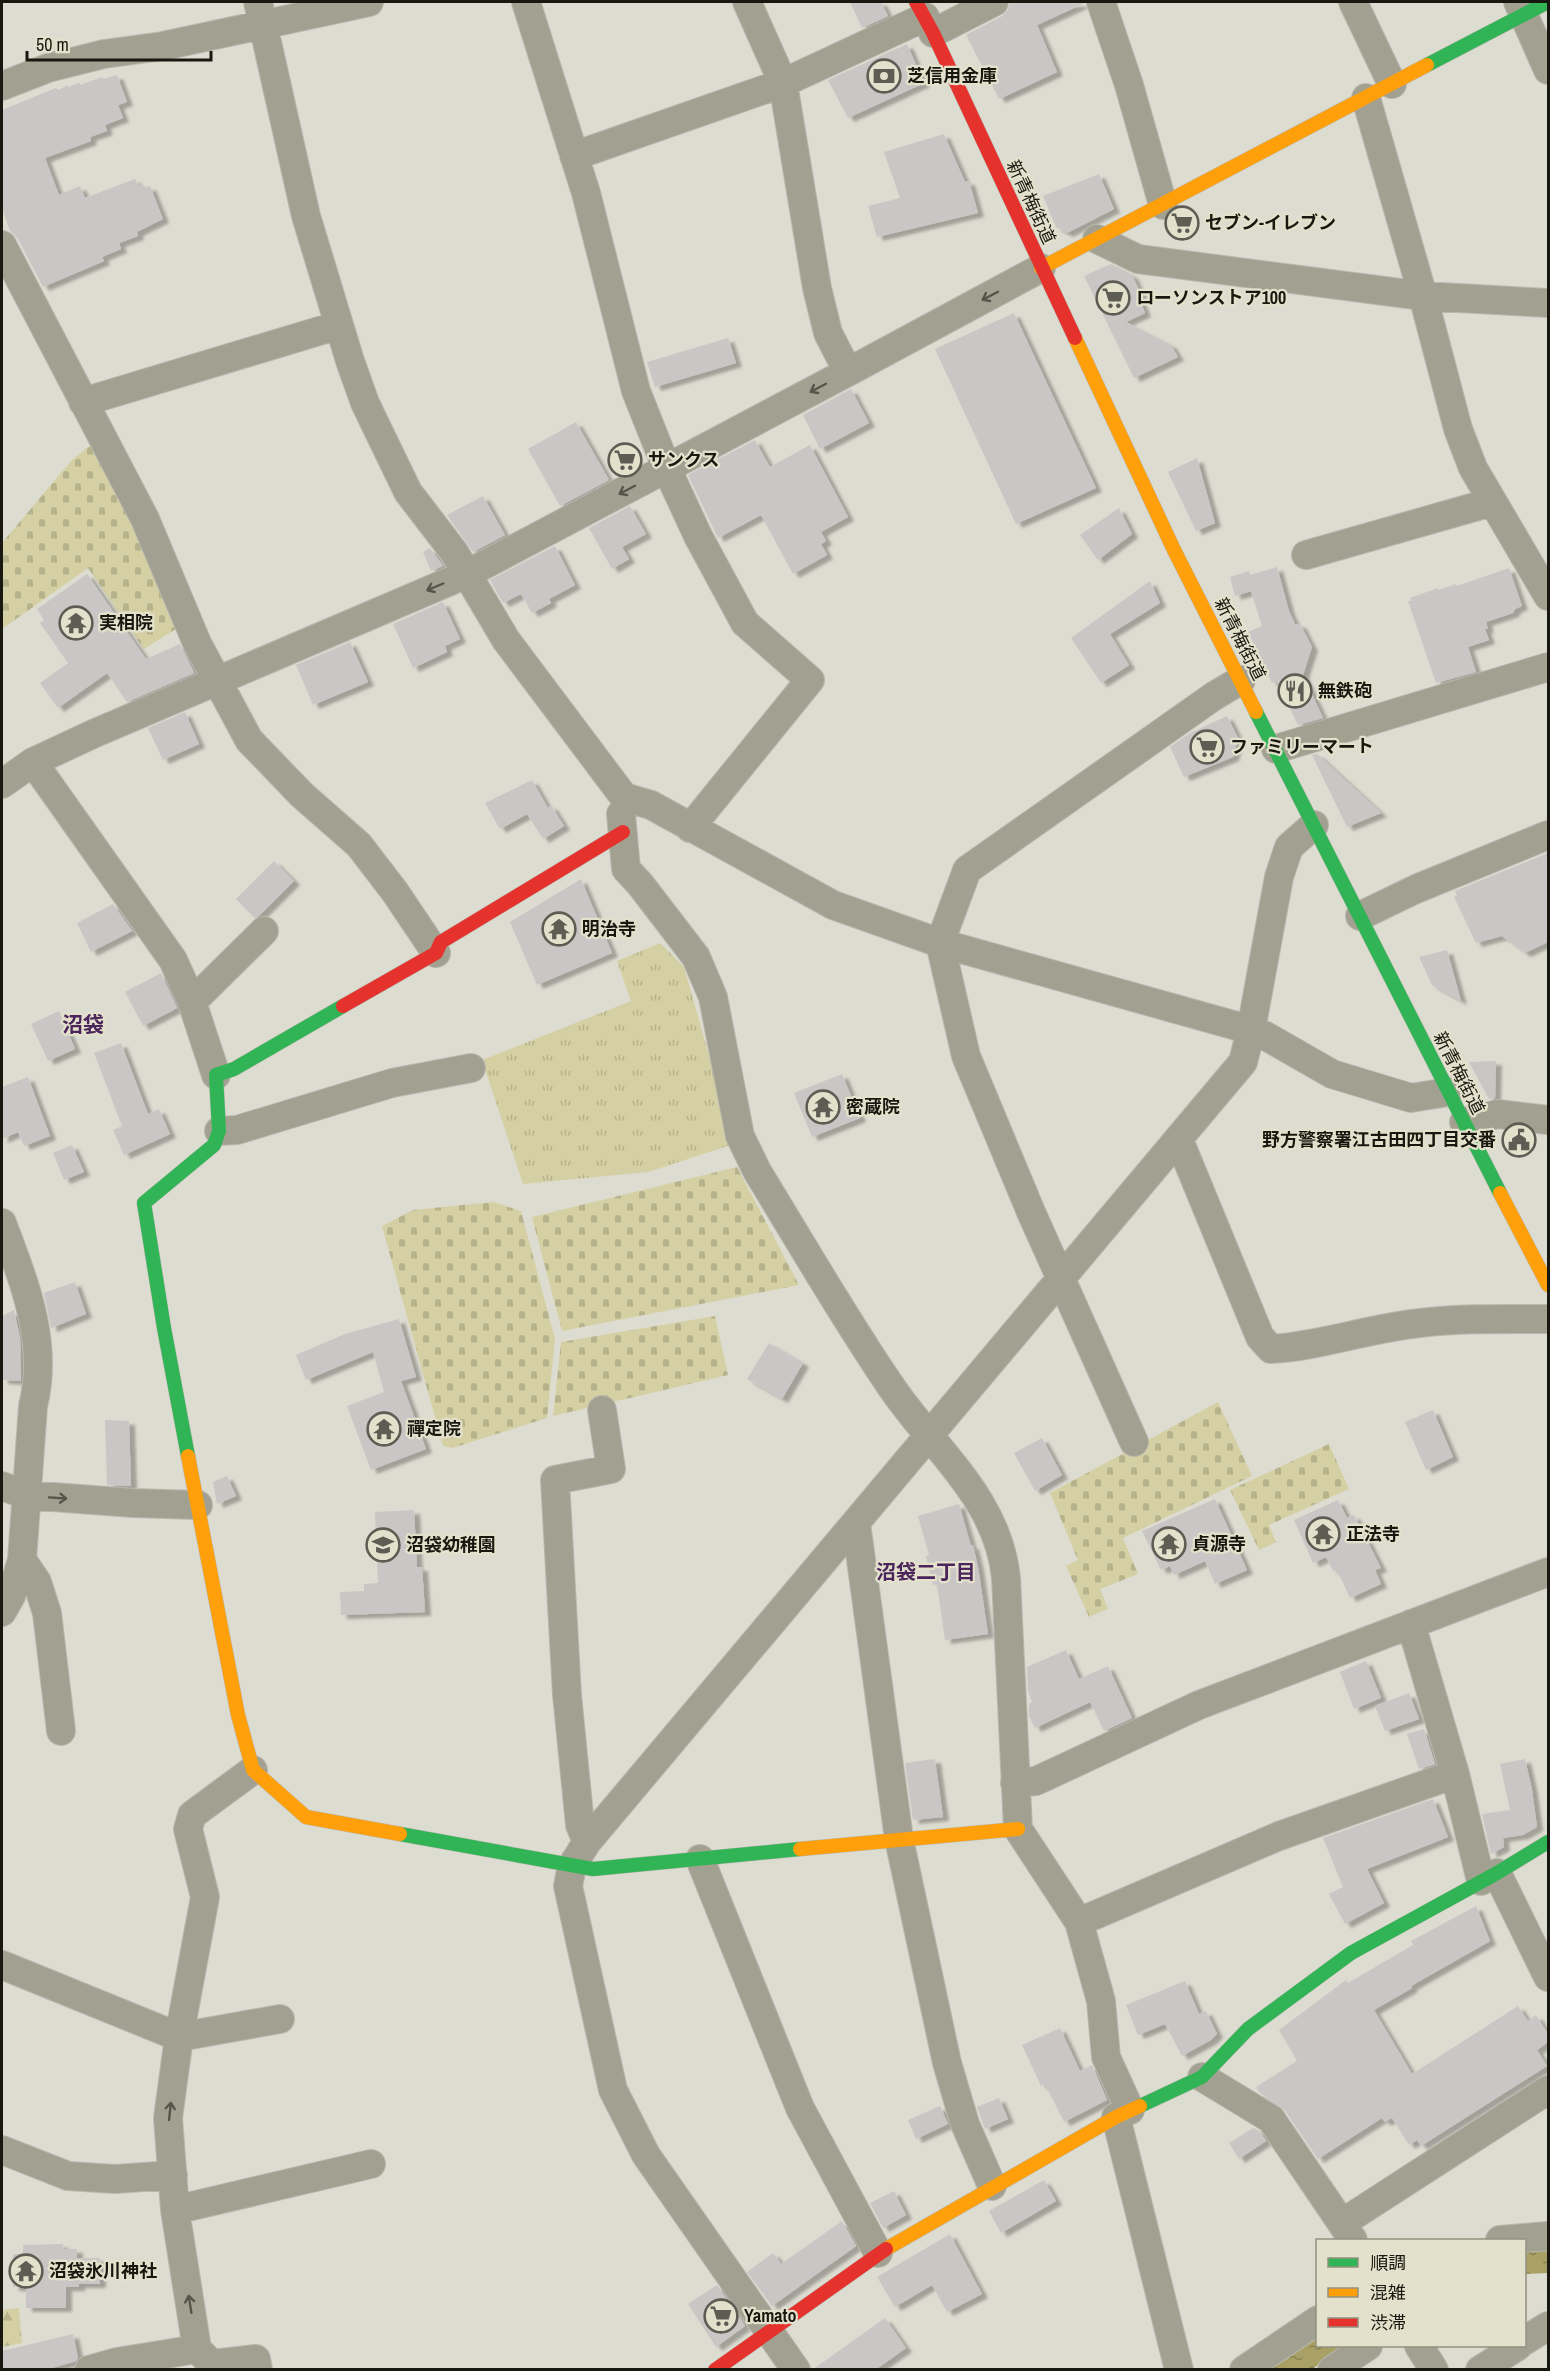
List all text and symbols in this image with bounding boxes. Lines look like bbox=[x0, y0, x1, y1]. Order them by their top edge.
scale bar bbox=[27, 24, 212, 62]
text: 50 m bbox=[36, 32, 69, 57]
bank icon: 芝信用金庫 bbox=[866, 58, 902, 94]
place label: 芝信用金庫 bbox=[907, 63, 997, 88]
street label: 新青梅街道 bbox=[1001, 156, 1062, 248]
supermarket icon: セブン-イレブン bbox=[1164, 205, 1200, 241]
place label: セブン-イレブン bbox=[1205, 210, 1336, 235]
supermarket icon: ローソンストア100 bbox=[1095, 280, 1131, 316]
place label: ローソンストア100 bbox=[1136, 285, 1286, 310]
one-way arrow bbox=[981, 291, 999, 302]
one-way arrow bbox=[810, 383, 828, 395]
supermarket icon: サンクス bbox=[607, 442, 643, 478]
place label: サンクス bbox=[648, 447, 719, 472]
one-way arrow bbox=[619, 484, 637, 496]
one-way arrow bbox=[426, 583, 444, 594]
street label: 新青梅街道 bbox=[1209, 593, 1272, 685]
temple icon: 実相院 bbox=[58, 605, 94, 641]
place label: 実相院 bbox=[99, 610, 153, 635]
restaurant icon: 無鉄砲 bbox=[1277, 673, 1313, 709]
place label: 無鉄砲 bbox=[1318, 678, 1372, 703]
supermarket icon: ファミリーマート bbox=[1189, 729, 1225, 765]
place label: ファミリーマート bbox=[1230, 734, 1374, 759]
temple icon: 明治寺 bbox=[541, 911, 577, 947]
place label: 明治寺 bbox=[582, 916, 636, 941]
district label: 沼袋 bbox=[62, 1010, 104, 1039]
street label: 新青梅街道 bbox=[1428, 1027, 1491, 1119]
temple icon: 密蔵院 bbox=[805, 1089, 841, 1125]
place label: 密蔵院 bbox=[846, 1094, 900, 1119]
public building icon: 野方警察署江古田四丁目交番 bbox=[1501, 1122, 1537, 1158]
place label: 野方警察署江古田四丁目交番 bbox=[1262, 1127, 1496, 1152]
temple icon: 禪定院 bbox=[366, 1411, 402, 1447]
place label: 禪定院 bbox=[407, 1416, 461, 1441]
one-way arrow bbox=[48, 1492, 68, 1503]
temple icon: 正法寺 bbox=[1305, 1516, 1341, 1552]
place label: 正法寺 bbox=[1346, 1521, 1400, 1546]
temple icon: 貞源寺 bbox=[1151, 1526, 1187, 1562]
school or university icon: 沼袋幼稚園 bbox=[365, 1527, 401, 1563]
place label: 貞源寺 bbox=[1192, 1531, 1246, 1556]
place label: 沼袋幼稚園 bbox=[406, 1532, 496, 1557]
district label: 沼袋二丁目 bbox=[876, 1558, 976, 1585]
one-way arrow bbox=[165, 2101, 176, 2121]
legend bbox=[1316, 2239, 1526, 2347]
text: 順調 bbox=[1370, 2250, 1406, 2275]
temple icon: 沼袋氷川神社 bbox=[8, 2253, 44, 2289]
place label: 沼袋氷川神社 bbox=[49, 2258, 157, 2283]
text: 混雑 bbox=[1370, 2280, 1406, 2305]
one-way arrow bbox=[184, 2295, 195, 2315]
supermarket icon: Yamato bbox=[703, 2298, 739, 2334]
place label: Yamato bbox=[744, 2303, 797, 2328]
text: 渋滞 bbox=[1370, 2310, 1406, 2335]

